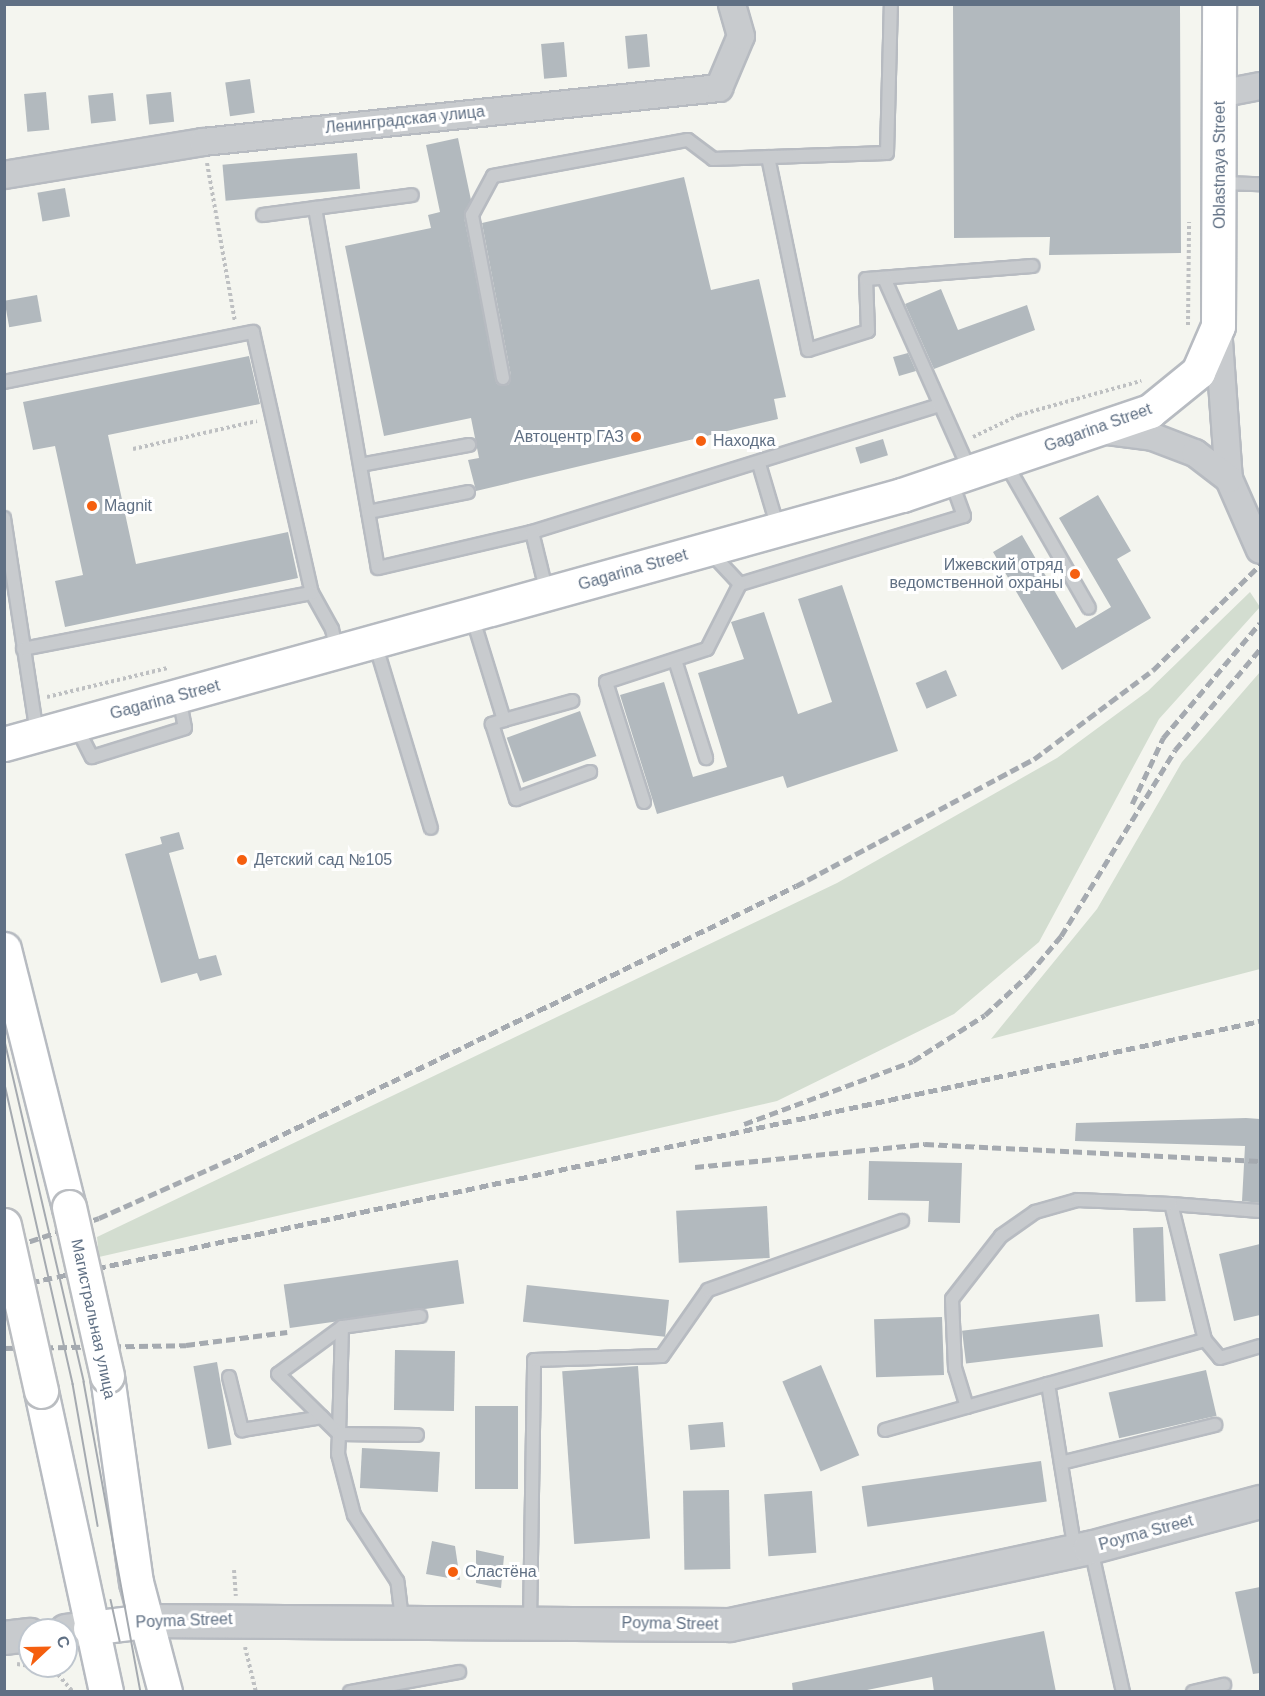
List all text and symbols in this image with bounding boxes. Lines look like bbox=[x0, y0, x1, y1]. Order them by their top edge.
street label: Oblastnaya Street bbox=[1210, 101, 1230, 229]
street label: Ленинградская улица bbox=[324, 102, 486, 138]
street label: Gagarina Street bbox=[1042, 400, 1154, 456]
place label: Автоцентр ГАЗ bbox=[514, 427, 624, 447]
marker: Автоцентр ГАЗ bbox=[629, 430, 643, 444]
place label: Находка bbox=[713, 431, 775, 451]
marker: Находка bbox=[694, 434, 708, 448]
place label: Magnit bbox=[104, 496, 152, 516]
marker: Magnit bbox=[85, 499, 99, 513]
street label: Gagarina Street bbox=[576, 545, 690, 595]
place label: Ижевский отряд ведомственной охраны bbox=[890, 555, 1063, 593]
marker: Ижевский отряд ведомственной охраны bbox=[1068, 567, 1082, 581]
street label: Gagarina Street bbox=[108, 676, 222, 724]
place label: Детский сад №105 bbox=[254, 850, 392, 870]
marker: Детский сад №105 bbox=[235, 853, 249, 867]
street label: Магистральная улица bbox=[67, 1237, 119, 1401]
street label: Poyma Street bbox=[1097, 1511, 1195, 1555]
place label: Сластёна bbox=[465, 1562, 537, 1582]
marker: Сластёна bbox=[446, 1565, 460, 1579]
street label: Poyma Street bbox=[135, 1610, 233, 1632]
street label: Poyma Street bbox=[621, 1614, 719, 1634]
north arrow bbox=[18, 1618, 78, 1678]
text: С bbox=[53, 1633, 73, 1650]

